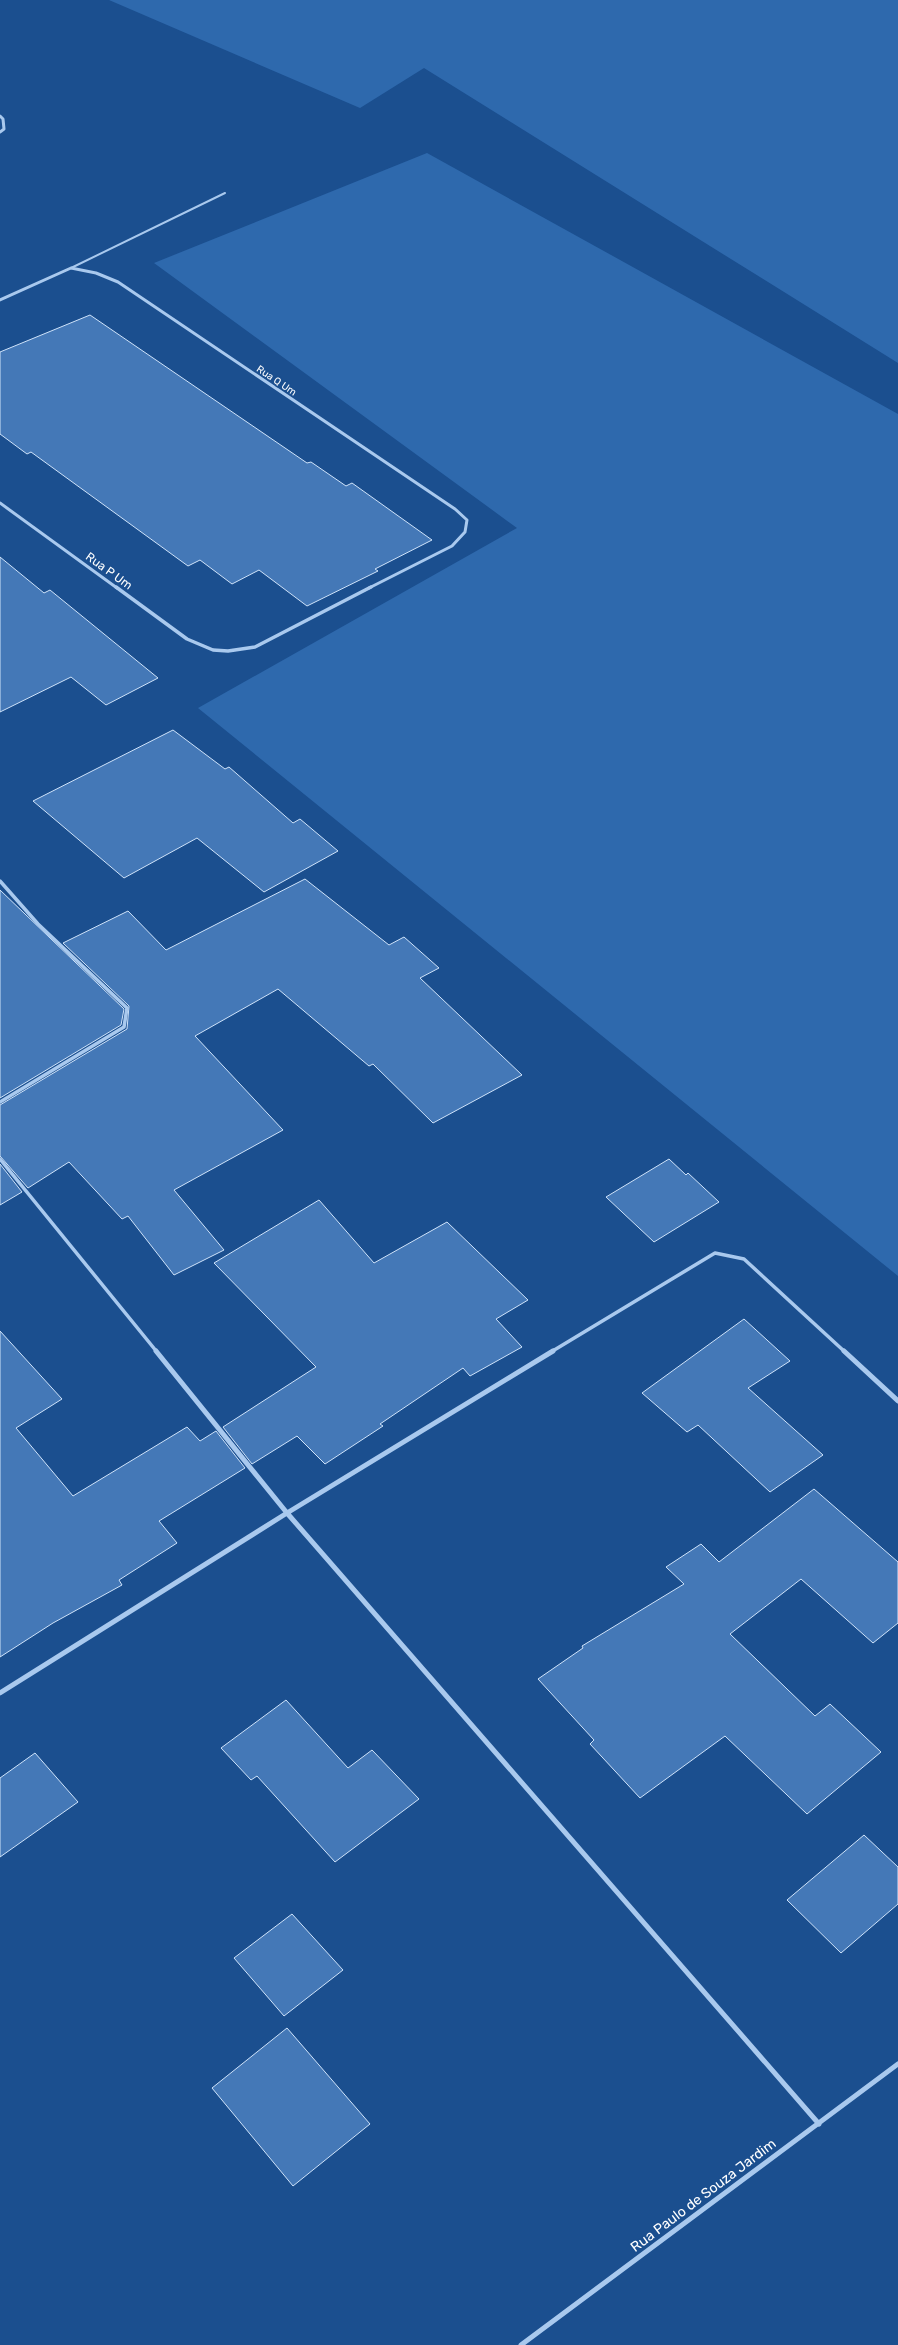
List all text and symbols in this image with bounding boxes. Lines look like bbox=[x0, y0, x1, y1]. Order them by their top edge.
street label: Rua Q Um bbox=[254, 363, 299, 399]
street label: Rua P Um bbox=[83, 549, 135, 593]
street label: Rua Paulo de Souza Jardim bbox=[627, 2135, 779, 2256]

